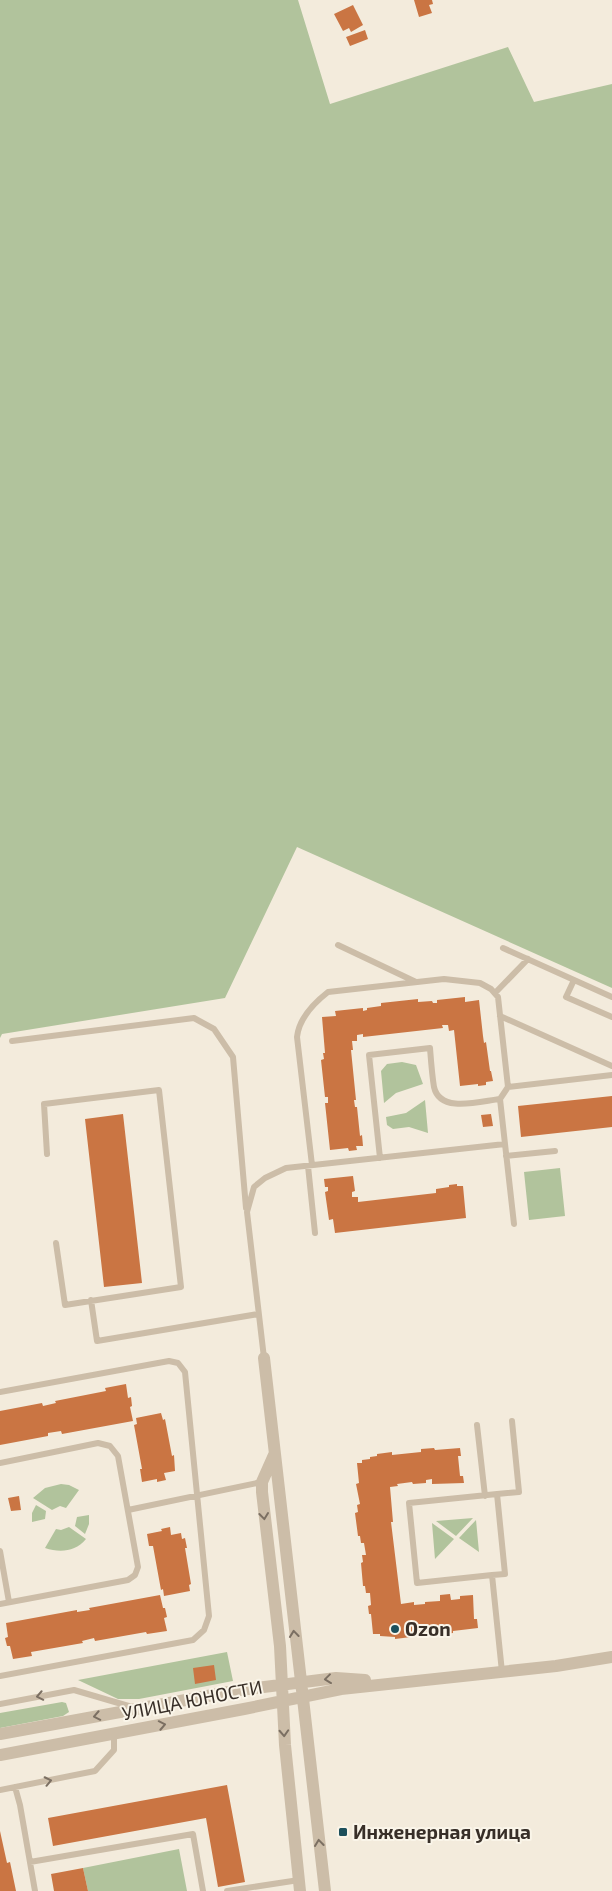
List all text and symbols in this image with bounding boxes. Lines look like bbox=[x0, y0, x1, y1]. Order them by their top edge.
one-way arrow bbox=[258, 1512, 269, 1520]
place label: Ozon bbox=[405, 1617, 451, 1640]
marker: Ozon bbox=[389, 1623, 401, 1635]
one-way arrow bbox=[289, 1630, 300, 1638]
one-way arrow bbox=[324, 1673, 332, 1684]
street label: УЛИЦА ЮНОСТИ bbox=[120, 1675, 264, 1724]
one-way arrow bbox=[36, 1691, 45, 1701]
one-way arrow bbox=[93, 1711, 102, 1721]
one-way arrow bbox=[158, 1720, 166, 1730]
one-way arrow bbox=[279, 1729, 290, 1737]
one-way arrow bbox=[43, 1776, 52, 1786]
place label: Инженерная улица bbox=[353, 1820, 531, 1843]
marker: Инженерная улица bbox=[337, 1826, 349, 1838]
one-way arrow bbox=[314, 1838, 325, 1846]

